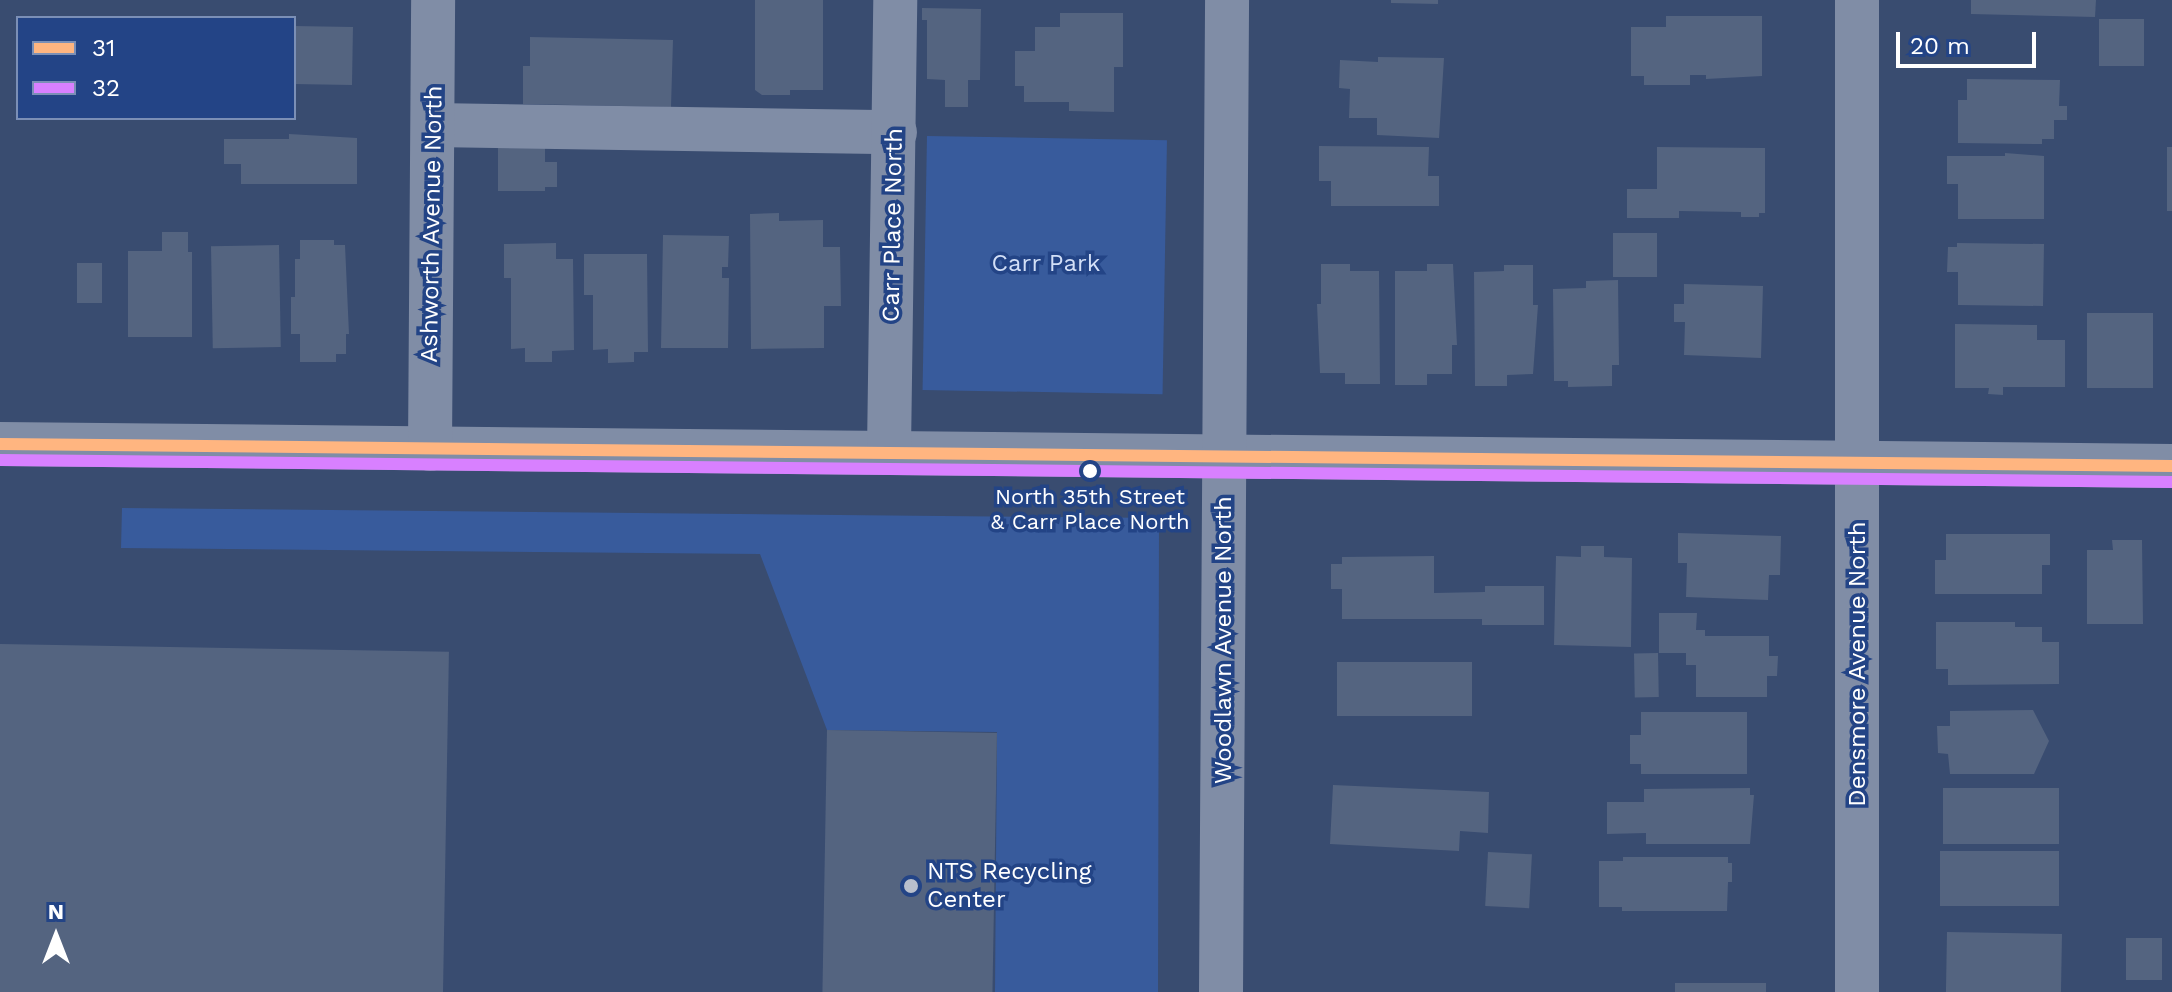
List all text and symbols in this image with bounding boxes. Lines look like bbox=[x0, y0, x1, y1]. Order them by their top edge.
legend bbox=[16, 16, 296, 120]
scale bar bbox=[1900, 16, 2040, 66]
text: 20 m bbox=[1910, 32, 1970, 60]
text: 31 bbox=[92, 34, 115, 62]
text: 32 bbox=[92, 74, 120, 102]
street label: Ashworth Avenue North bbox=[415, 85, 449, 363]
street label: Carr Place North bbox=[877, 127, 909, 323]
park label: Carr Park bbox=[991, 250, 1101, 278]
marker: North 35th Street & Carr Place North bbox=[1082, 463, 1098, 479]
place label: North 35th Street & Carr Place North bbox=[990, 483, 1190, 534]
street label: Woodlawn Avenue North bbox=[1210, 496, 1238, 784]
street label: Densmore Avenue North bbox=[1844, 521, 1872, 807]
place label: NTS Recycling Center bbox=[927, 858, 1092, 914]
marker: NTS Recycling Center bbox=[902, 877, 920, 895]
north arrow bbox=[16, 896, 96, 976]
text: N bbox=[48, 899, 64, 924]

